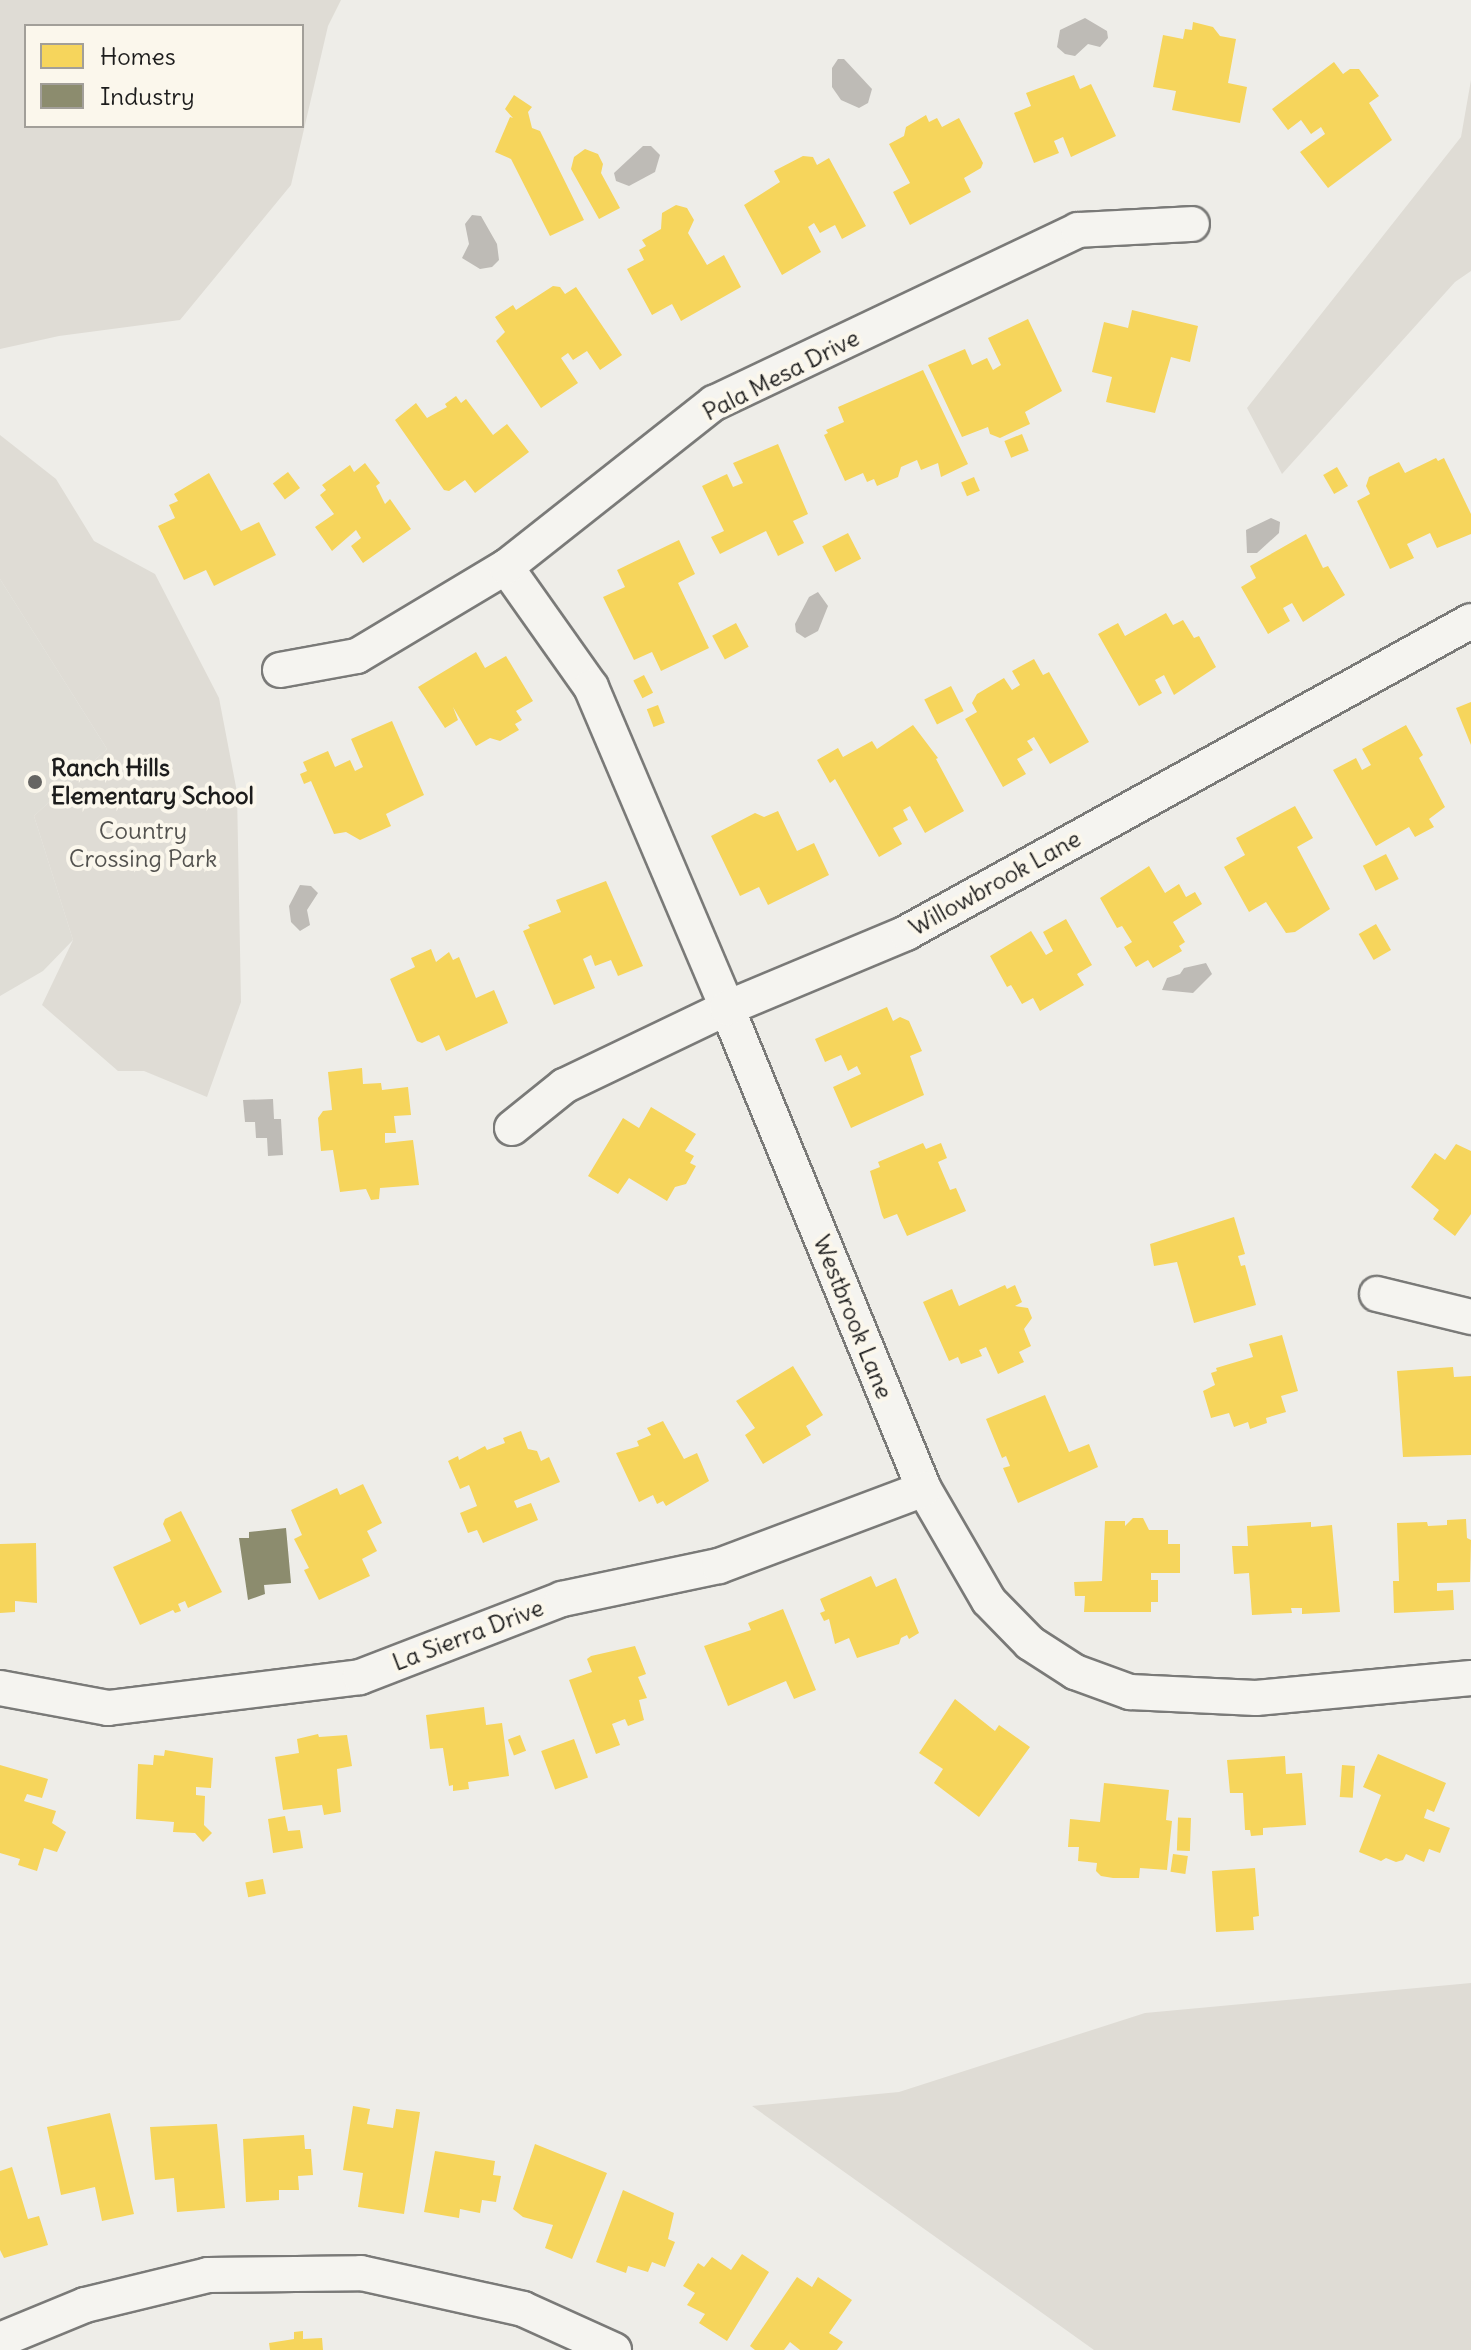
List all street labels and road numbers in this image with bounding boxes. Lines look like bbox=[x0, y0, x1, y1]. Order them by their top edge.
street label: Pala Mesa Drive bbox=[698, 323, 864, 427]
street label: Willowbrook Lane bbox=[904, 824, 1086, 942]
street label: Westbrook Lane bbox=[807, 1231, 899, 1403]
street label: La Sierra Drive bbox=[388, 1593, 548, 1677]

